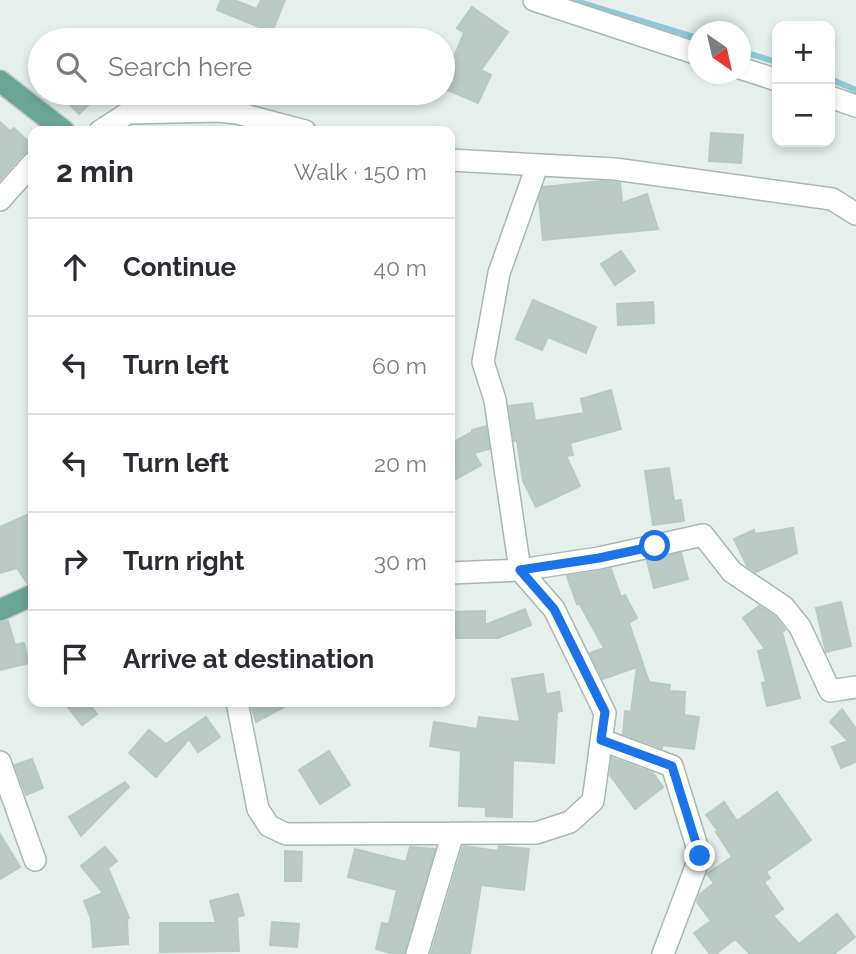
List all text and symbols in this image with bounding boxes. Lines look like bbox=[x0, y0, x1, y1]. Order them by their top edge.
north arrow bbox=[688, 21, 751, 84]
map controls bbox=[772, 21, 835, 147]
button: + bbox=[772, 21, 835, 84]
search box bbox=[28, 28, 455, 105]
icon: search bbox=[52, 48, 90, 86]
text: Search here bbox=[108, 52, 252, 82]
button: − bbox=[772, 84, 835, 147]
text: 2 min bbox=[56, 154, 134, 189]
text: Walk · 150 m bbox=[294, 158, 427, 185]
icon: ahead bbox=[56, 248, 94, 286]
text: Continue bbox=[123, 252, 236, 282]
text: 40 m bbox=[373, 254, 427, 281]
icon: left bbox=[56, 346, 94, 384]
text: Turn left bbox=[123, 350, 229, 380]
text: 60 m bbox=[372, 352, 427, 379]
icon: left bbox=[56, 444, 94, 482]
text: Turn left bbox=[123, 448, 229, 478]
text: 20 m bbox=[374, 450, 427, 477]
route start bbox=[639, 530, 670, 561]
icon: right bbox=[56, 542, 94, 580]
text: Turn right bbox=[123, 546, 244, 576]
text: 30 m bbox=[374, 548, 427, 575]
icon: arrive bbox=[56, 640, 94, 678]
text: Arrive at destination bbox=[123, 644, 374, 674]
route end bbox=[684, 840, 715, 871]

